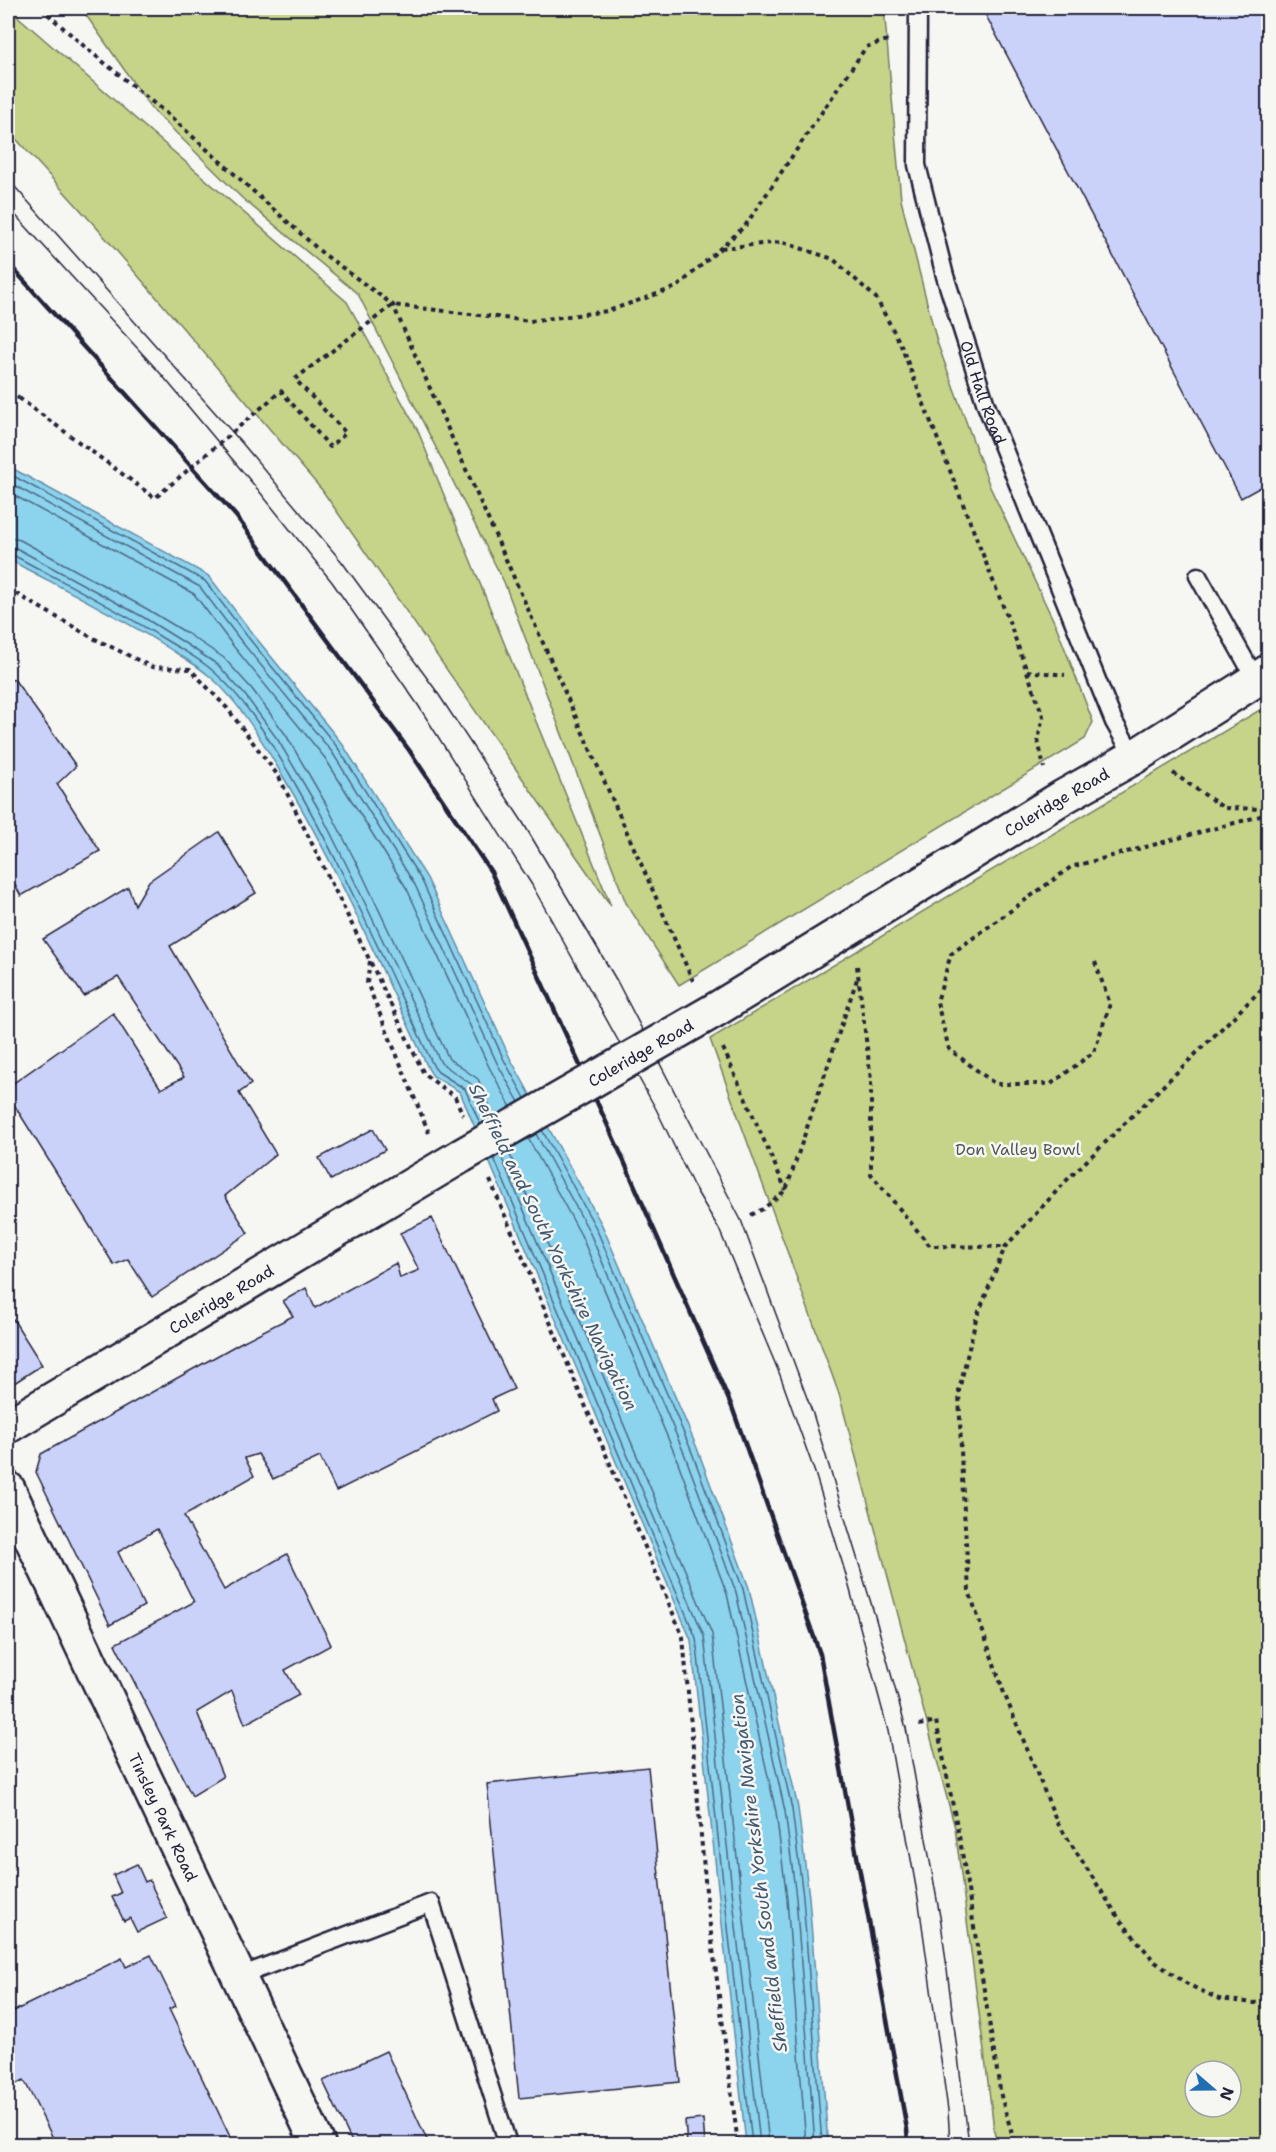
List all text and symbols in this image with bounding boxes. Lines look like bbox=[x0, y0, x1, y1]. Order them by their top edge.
street label: Old Hall Road bbox=[955, 338, 1011, 448]
street label: Coleridge Road bbox=[1000, 763, 1113, 841]
street label: Coleridge Road bbox=[584, 1015, 697, 1092]
water label: Sheffield and South Yorkshire Navigation bbox=[463, 1079, 643, 1415]
park label: Don Valley Bowl bbox=[955, 1139, 1081, 1160]
street label: Coleridge Road bbox=[165, 1260, 277, 1339]
water label: Sheffield and South Yorkshire Navigation bbox=[725, 1692, 793, 2054]
street label: Tinsley Park Road bbox=[123, 1750, 202, 1885]
north arrow bbox=[1183, 2059, 1243, 2119]
text: N bbox=[1215, 2084, 1239, 2104]

